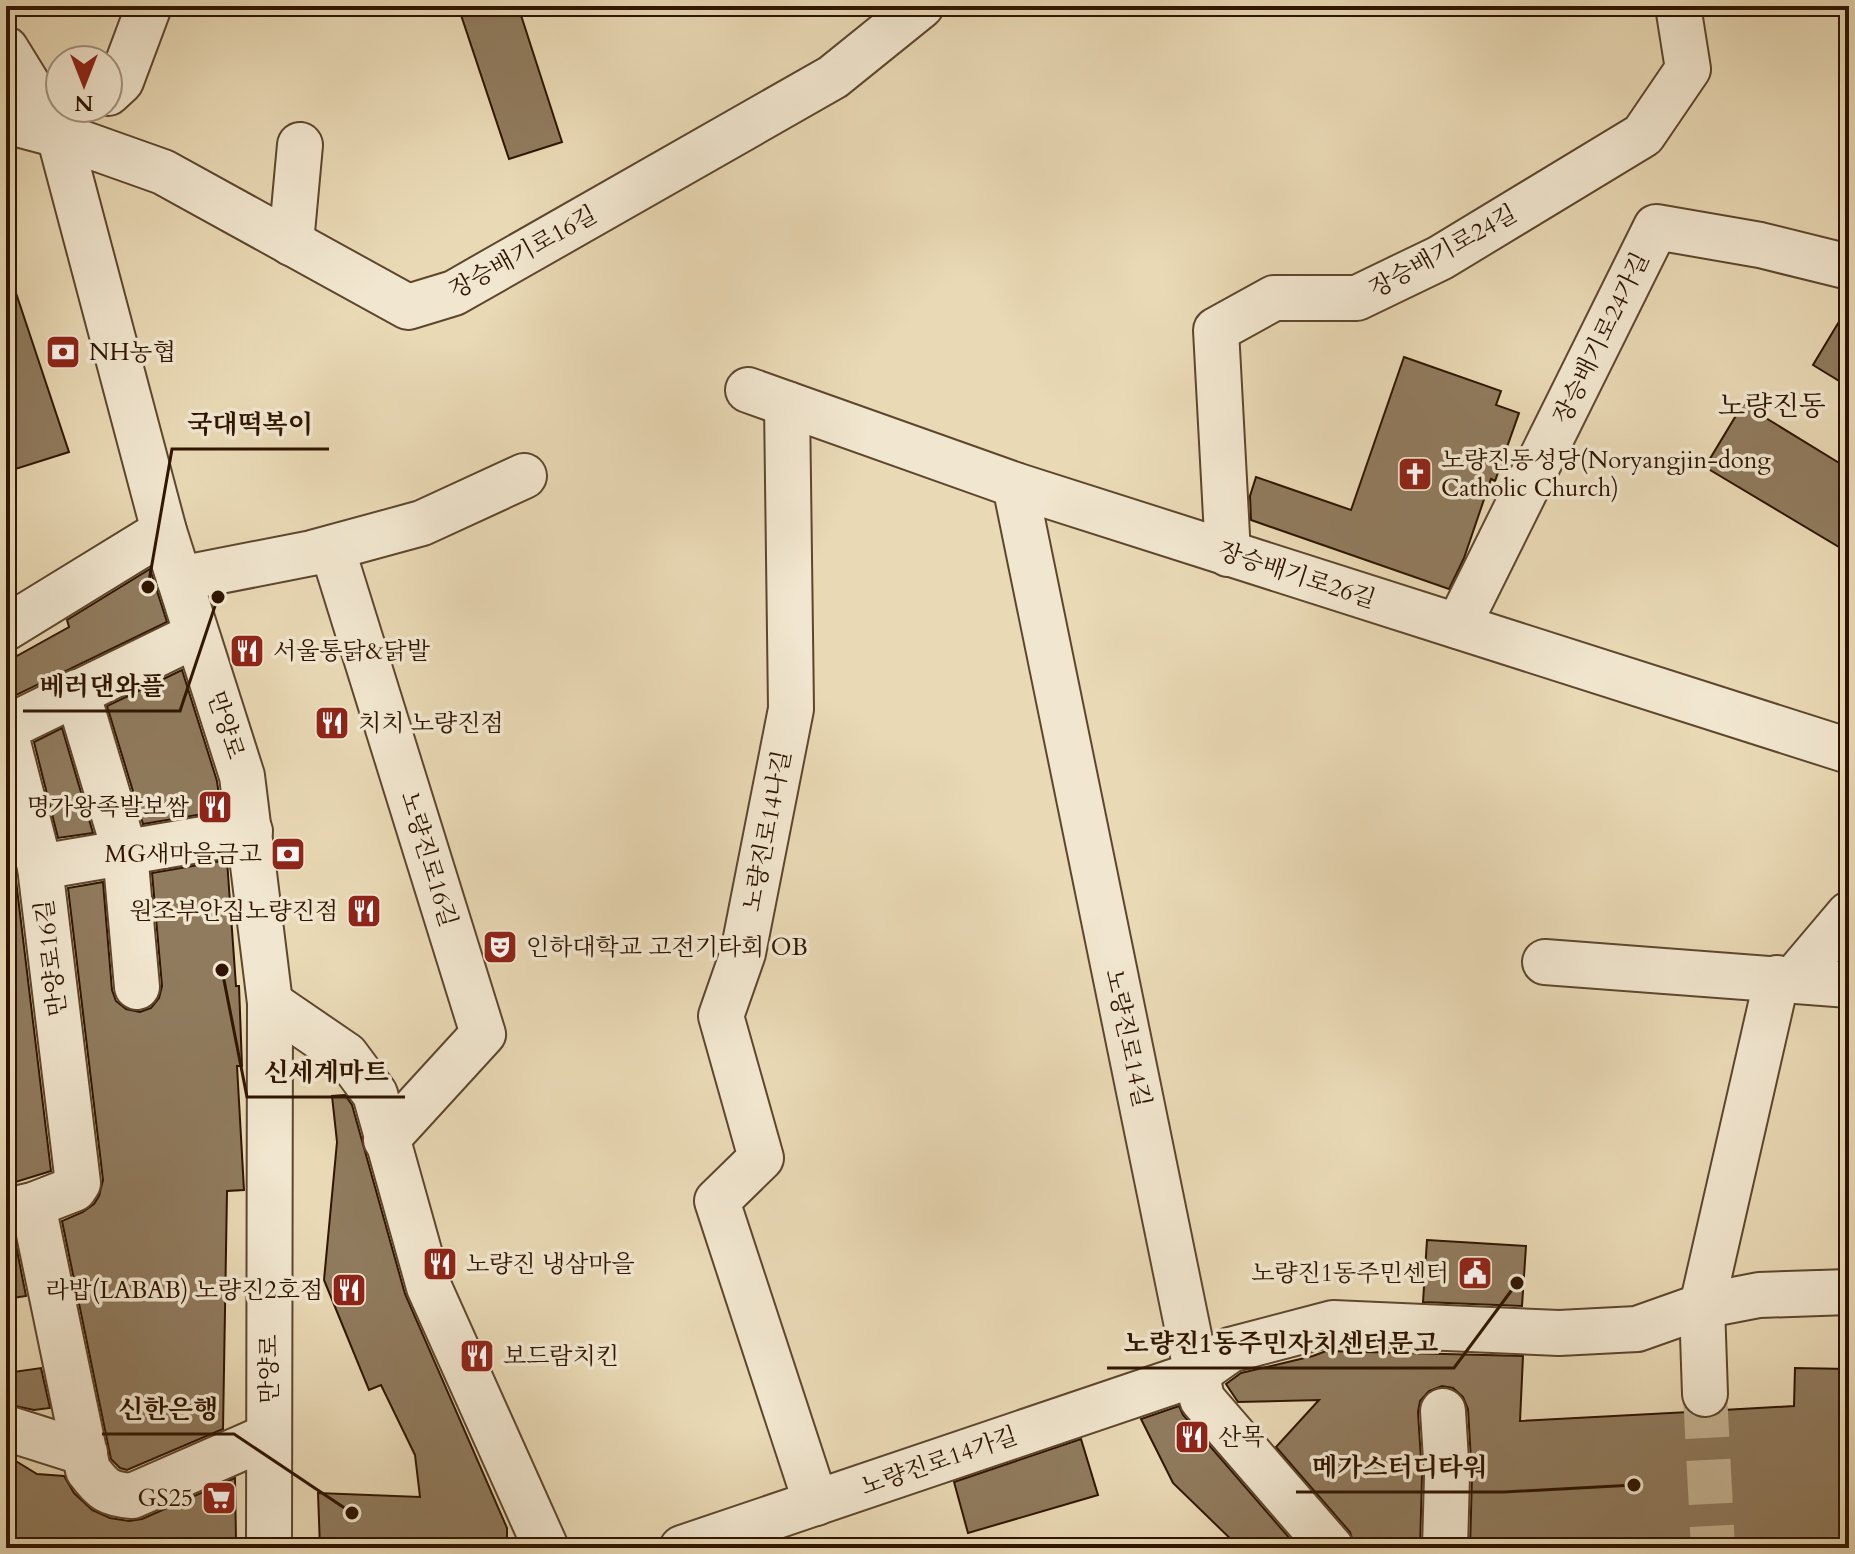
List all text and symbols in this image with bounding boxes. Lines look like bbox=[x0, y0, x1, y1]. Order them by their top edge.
north arrow bbox=[44, 44, 124, 124]
text: N bbox=[74, 88, 94, 118]
street label: 장승배기로24길 bbox=[1364, 197, 1523, 306]
street label: 장승배기로16길 bbox=[444, 198, 603, 307]
street label: 장승배기로24가길 bbox=[1546, 247, 1657, 429]
bank icon: NH농협 bbox=[44, 333, 82, 371]
place label: NH농협 bbox=[89, 336, 176, 369]
district label: 노량진동 bbox=[1718, 387, 1826, 425]
callout: 국대떡복이 bbox=[172, 399, 329, 449]
text: 국대떡복이 bbox=[187, 407, 313, 442]
place label: 노량진동성당(Noryangjin-dong Catholic Church) bbox=[1441, 444, 1771, 505]
church icon: 노량진동성당(Noryangjin-dong Catholic Church) bbox=[1396, 455, 1434, 493]
street label: 장승배기로26길 bbox=[1214, 534, 1380, 616]
restaurant icon: 서울통닭&닭발 bbox=[228, 632, 266, 670]
place label: 서울통닭&닭발 bbox=[273, 635, 431, 668]
callout: 베러댄와플 bbox=[23, 661, 180, 711]
text: 베러댄와플 bbox=[39, 669, 165, 704]
street label: 만양로 bbox=[199, 687, 252, 763]
restaurant icon: 치치 노량진점 bbox=[313, 704, 351, 742]
place label: 치치 노량진점 bbox=[358, 707, 504, 740]
street label: 노량진로14나길 bbox=[736, 748, 799, 915]
street label: 노량진로16길 bbox=[392, 787, 465, 931]
restaurant icon: 명가왕족발보쌈 bbox=[196, 788, 234, 826]
place label: 명가왕족발보쌈 bbox=[27, 791, 190, 824]
bank icon: MG새마을금고 bbox=[269, 835, 307, 873]
place label: MG새마을금고 bbox=[104, 838, 262, 871]
restaurant icon: 원조부안집노량진점 bbox=[345, 892, 383, 930]
place label: 원조부안집노량진점 bbox=[129, 895, 338, 928]
street label: 만양로16길 bbox=[28, 898, 75, 1018]
theatre icon: 인하대학교 고전기타회 OB bbox=[481, 928, 519, 966]
place label: 인하대학교 고전기타회 OB bbox=[526, 931, 808, 964]
street label: 노량진로14길 bbox=[1097, 966, 1158, 1110]
callout: 신세계마트 bbox=[247, 1047, 405, 1097]
text: 신세계마트 bbox=[263, 1055, 389, 1090]
restaurant icon: 노량진 냉삼마을 bbox=[421, 1245, 459, 1283]
place label: 노량진 냉삼마을 bbox=[466, 1248, 635, 1281]
public building icon: 노량진1동주민센터 bbox=[1456, 1254, 1494, 1292]
place label: 노량진1동주민센터 bbox=[1251, 1257, 1449, 1290]
restaurant icon: 라밥(LABAB) 노량진2호점 bbox=[330, 1271, 368, 1309]
place label: 라밥(LABAB) 노량진2호점 bbox=[45, 1274, 323, 1307]
callout: 노량진1동주민자치센터문고 bbox=[1107, 1318, 1454, 1368]
text: 노량진1동주민자치센터문고 bbox=[1124, 1326, 1438, 1361]
street label: 만양로 bbox=[253, 1334, 286, 1404]
restaurant icon: 보드람치킨 bbox=[458, 1337, 496, 1375]
place label: 보드람치킨 bbox=[503, 1340, 619, 1373]
callout: 신한은행 bbox=[102, 1384, 234, 1434]
text: 신한은행 bbox=[118, 1392, 218, 1427]
restaurant icon: 산목 bbox=[1173, 1418, 1211, 1456]
street label: 노량진로14가길 bbox=[856, 1419, 1022, 1504]
place label: 산목 bbox=[1218, 1421, 1264, 1454]
callout: 메가스터디타워 bbox=[1296, 1442, 1504, 1492]
text: 메가스터디타워 bbox=[1312, 1450, 1488, 1485]
supermarket icon: GS25 bbox=[200, 1479, 238, 1517]
place label: GS25 bbox=[137, 1482, 193, 1515]

